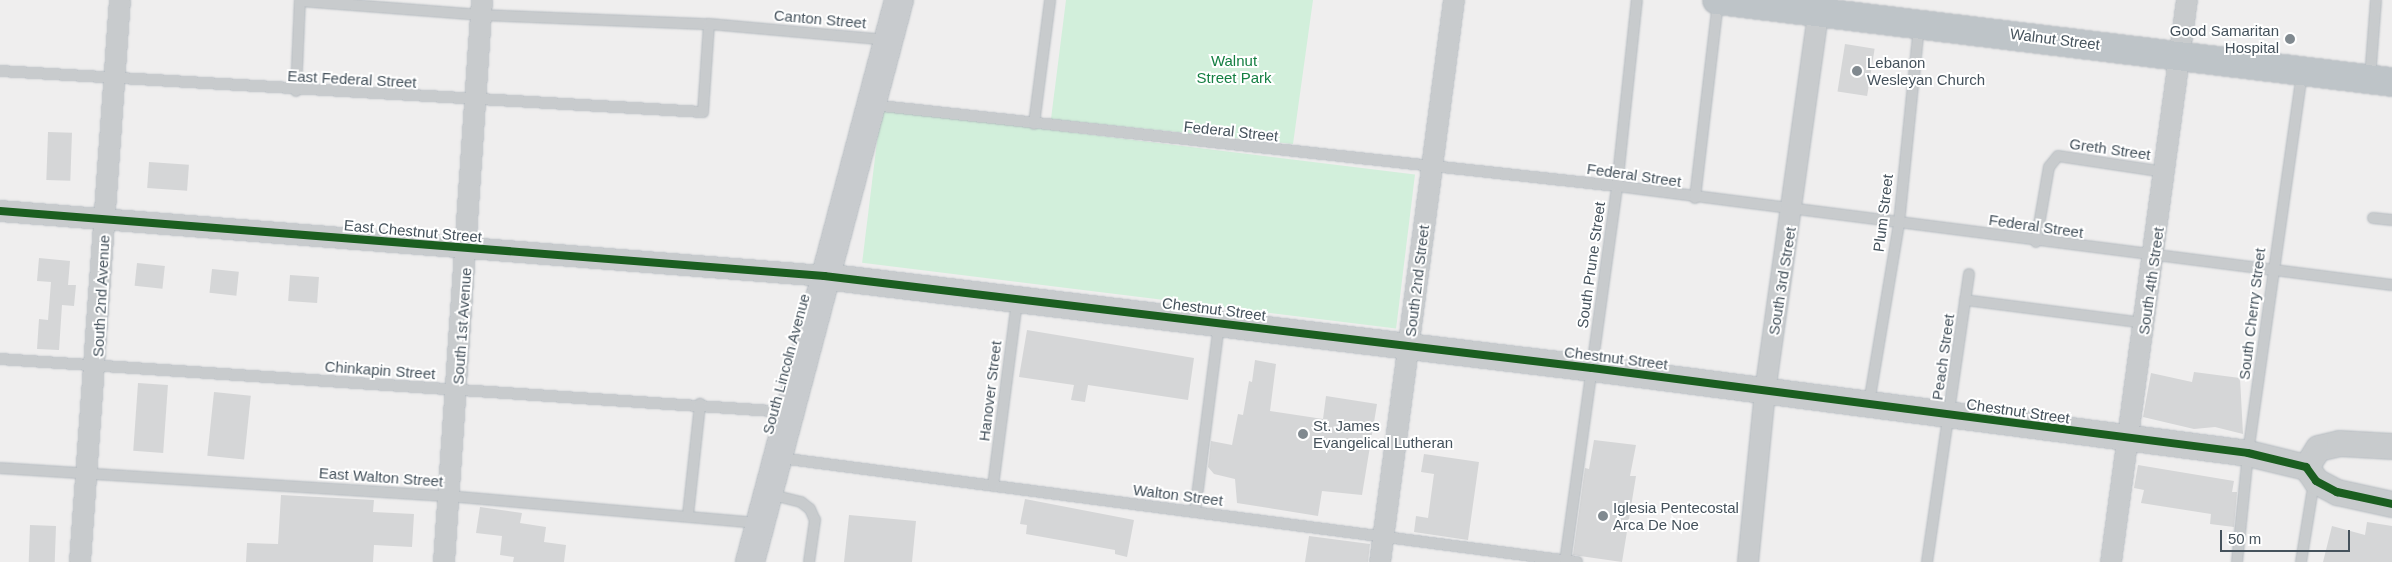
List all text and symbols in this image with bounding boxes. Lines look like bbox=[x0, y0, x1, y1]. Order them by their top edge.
street label: Canton Street bbox=[773, 6, 867, 32]
place label: Good Samaritan Hospital bbox=[2170, 21, 2279, 56]
street label: Walnut Street bbox=[2009, 25, 2101, 53]
marker: Good Samaritan Hospital bbox=[2283, 32, 2297, 46]
park label: Walnut Street Park bbox=[1196, 51, 1272, 86]
place label: Lebanon Wesleyan Church bbox=[1867, 53, 1985, 88]
marker: Lebanon Wesleyan Church bbox=[1851, 65, 1863, 77]
street label: East Federal Street bbox=[287, 67, 417, 91]
street label: Federal Street bbox=[1183, 117, 1279, 145]
street label: Greth Street bbox=[2068, 134, 2152, 164]
street label: Federal Street bbox=[1586, 159, 1682, 191]
street label: Plum Street bbox=[1869, 173, 1897, 253]
street label: South Prune Street bbox=[1573, 201, 1609, 329]
street label: Federal Street bbox=[1988, 210, 2084, 242]
street label: East Chestnut Street bbox=[343, 216, 483, 246]
street label: South 2nd Street bbox=[1401, 224, 1433, 338]
street label: South 3rd Street bbox=[1765, 226, 1799, 336]
street label: South 4th Street bbox=[2135, 226, 2167, 336]
street label: South 2nd Avenue bbox=[89, 234, 113, 358]
street label: South Cherry Street bbox=[2235, 247, 2269, 381]
street label: South 1st Avenue bbox=[449, 266, 475, 386]
street label: South Lincoln Avenue bbox=[758, 291, 814, 437]
street label: Chestnut Street bbox=[1161, 294, 1267, 324]
street label: Peach Street bbox=[1928, 313, 1958, 401]
street label: Hanover Street bbox=[975, 340, 1005, 442]
street label: Chestnut Street bbox=[1563, 343, 1669, 373]
street label: Chinkapin Street bbox=[324, 357, 436, 383]
street label: Chestnut Street bbox=[1965, 395, 2071, 427]
place label: St. James Evangelical Lutheran bbox=[1313, 416, 1453, 451]
marker: St. James Evangelical Lutheran bbox=[1297, 428, 1309, 440]
street label: East Walton Street bbox=[318, 464, 444, 490]
street label: Walton Street bbox=[1132, 481, 1224, 509]
place label: Iglesia Pentecostal Arca De Noe bbox=[1613, 498, 1739, 533]
marker: Iglesia Pentecostal Arca De Noe bbox=[1597, 510, 1609, 522]
scale bar bbox=[2222, 520, 2352, 552]
text: 50 m bbox=[2228, 530, 2261, 547]

